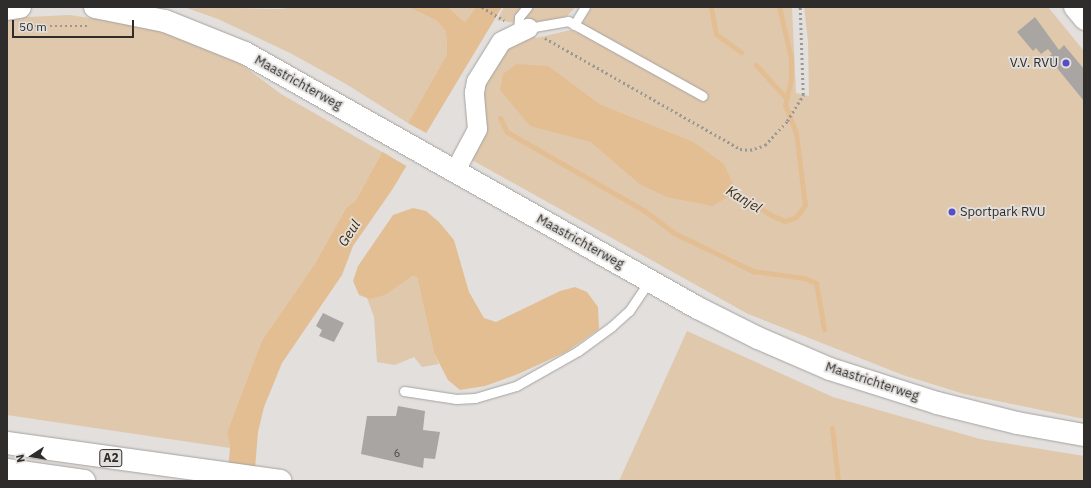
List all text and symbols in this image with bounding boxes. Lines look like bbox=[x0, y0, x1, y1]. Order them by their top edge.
scale bar bbox=[14, 12, 136, 38]
text: 50 m bbox=[19, 19, 47, 34]
street label: Maastrichterweg bbox=[252, 53, 344, 113]
place label: V.V. RVU bbox=[1010, 55, 1058, 71]
marker: V.V. RVU bbox=[1061, 58, 1071, 68]
water label: Kanjel bbox=[723, 182, 765, 216]
place label: Sportpark RVU bbox=[960, 204, 1046, 220]
marker: Sportpark RVU bbox=[947, 207, 957, 217]
street label: Maastrichterweg bbox=[534, 212, 626, 272]
water label: Geul bbox=[334, 217, 364, 249]
street label: Maastrichterweg bbox=[823, 360, 921, 404]
north arrow bbox=[12, 436, 52, 476]
house number: 6 bbox=[394, 446, 400, 460]
road number: A2 bbox=[99, 448, 123, 468]
text: N bbox=[13, 453, 28, 464]

